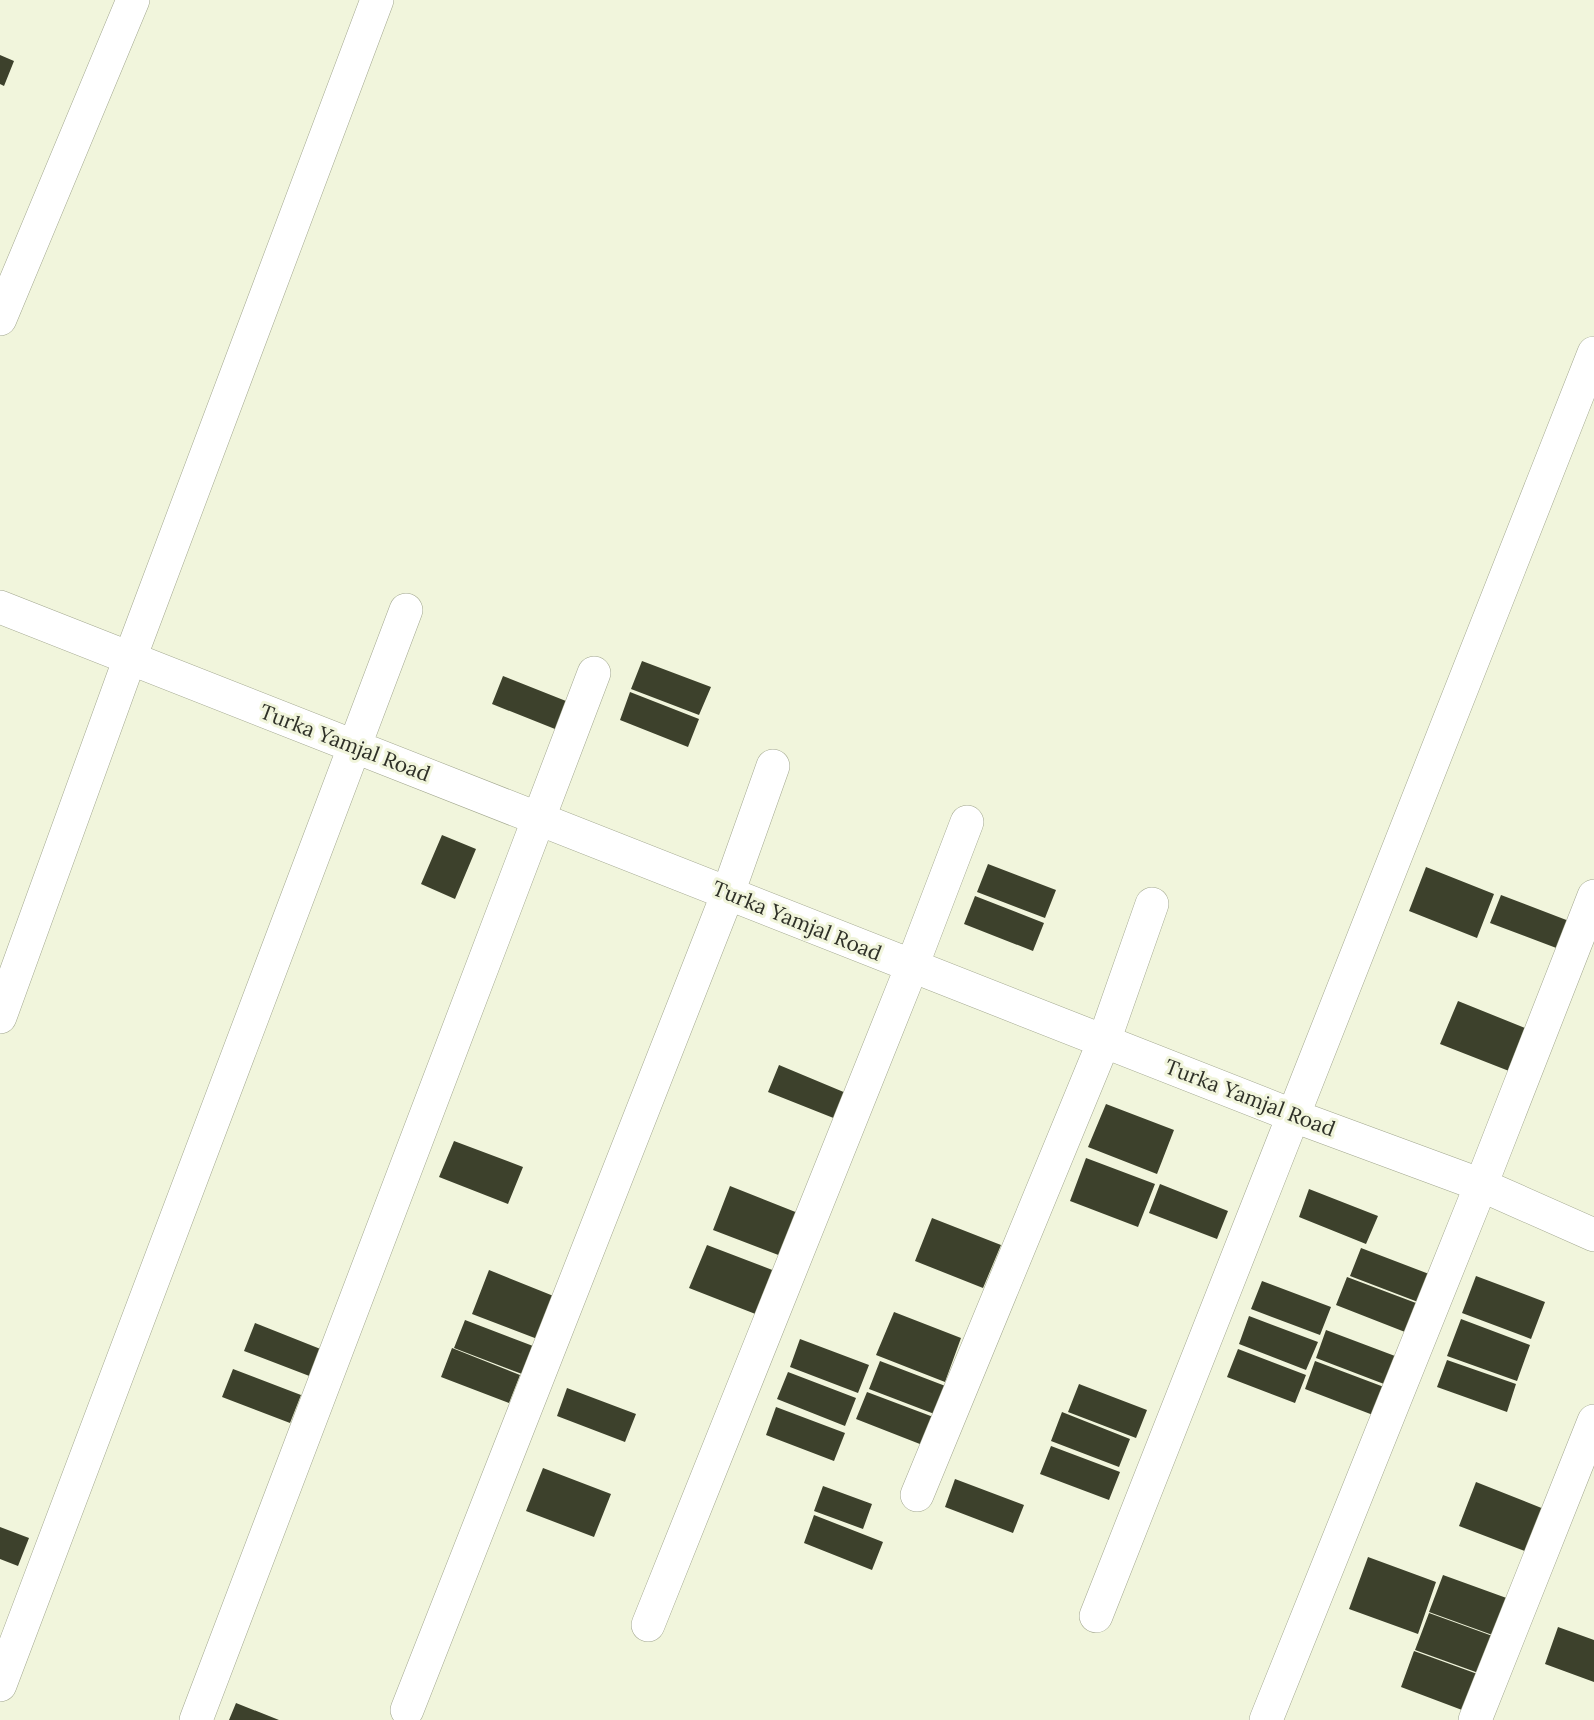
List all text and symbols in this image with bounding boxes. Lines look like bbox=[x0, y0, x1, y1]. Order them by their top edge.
street label: Turka Yamjal Road bbox=[256, 698, 434, 787]
street label: Turka Yamjal Road bbox=[709, 874, 886, 967]
street label: Turka Yamjal Road bbox=[1161, 1053, 1339, 1142]

